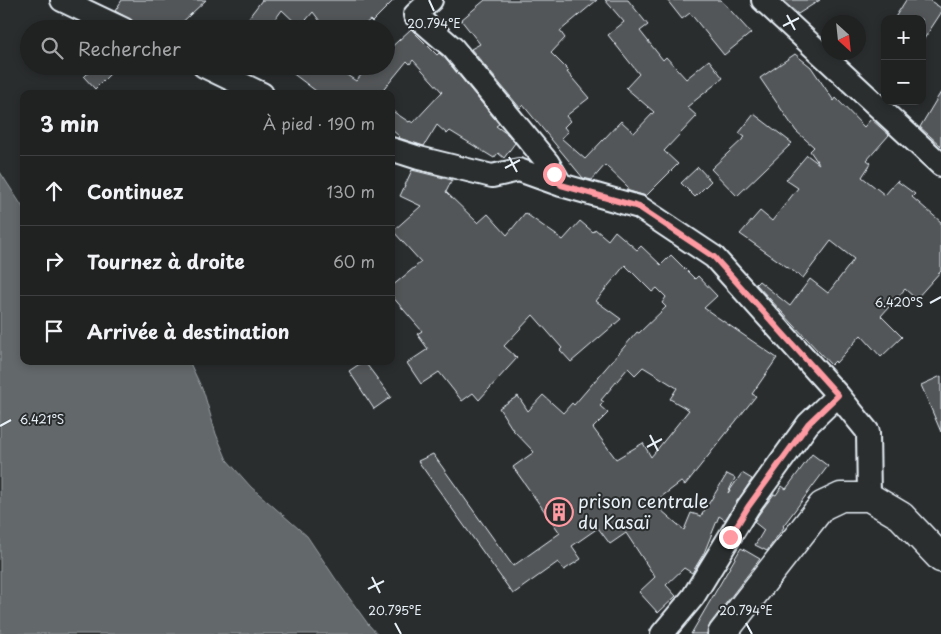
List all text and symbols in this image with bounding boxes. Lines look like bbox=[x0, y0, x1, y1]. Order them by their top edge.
text: 20.794°E bbox=[407, 14, 461, 32]
north arrow bbox=[821, 15, 866, 60]
map controls bbox=[881, 15, 926, 105]
button: + bbox=[881, 15, 926, 60]
search box bbox=[20, 20, 395, 75]
icon: search bbox=[38, 34, 66, 62]
text: Rechercher bbox=[78, 34, 181, 62]
button: − bbox=[881, 60, 926, 105]
text: 3 min bbox=[40, 107, 99, 139]
text: À pied · 190 m bbox=[263, 111, 375, 135]
route start bbox=[543, 163, 566, 186]
icon: ahead bbox=[40, 177, 68, 205]
text: Continuez bbox=[87, 177, 184, 205]
text: 130 m bbox=[327, 179, 375, 203]
icon: right bbox=[40, 247, 68, 275]
text: Tournez à droite bbox=[87, 247, 245, 275]
text: 60 m bbox=[333, 249, 375, 273]
text: 6.420°S bbox=[875, 293, 923, 311]
icon: arrive bbox=[40, 317, 68, 345]
text: Arrivée à destination bbox=[87, 317, 290, 345]
text: 6.421°S bbox=[20, 410, 64, 428]
place label: prison centrale du Kasaï bbox=[578, 487, 709, 535]
building icon: prison centrale du Kasaï bbox=[544, 497, 574, 527]
route end bbox=[719, 526, 742, 549]
text: 20.795°E bbox=[368, 601, 422, 619]
text: 20.794°E bbox=[719, 601, 773, 619]

